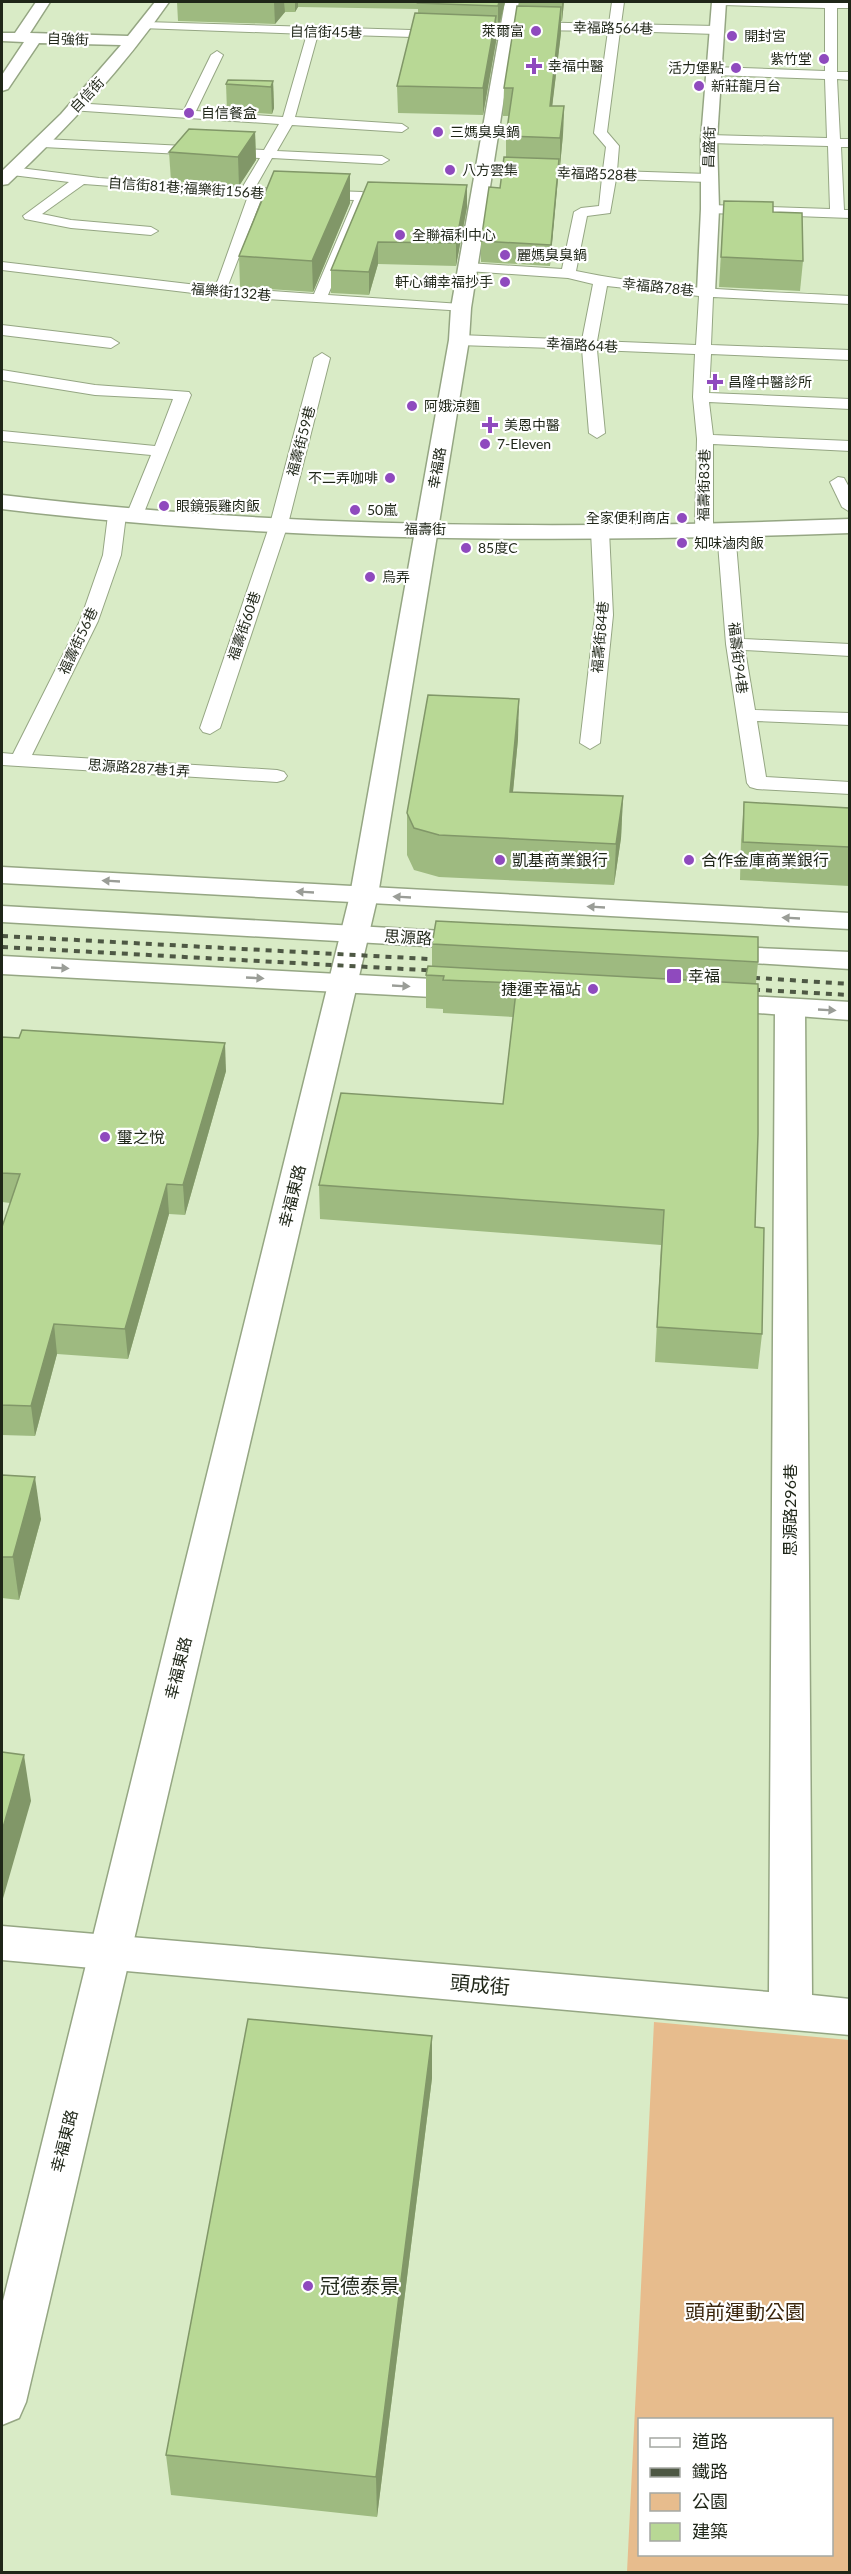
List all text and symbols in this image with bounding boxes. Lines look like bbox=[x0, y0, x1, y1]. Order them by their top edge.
street label: 幸福路564巷 bbox=[573, 18, 653, 37]
street label: 自信街45巷 bbox=[290, 22, 362, 41]
place label: 萊爾富 bbox=[482, 22, 524, 39]
marker: 萊爾富 bbox=[529, 24, 543, 38]
place label: 開封宮 bbox=[744, 27, 786, 44]
street label: 自強街 bbox=[47, 29, 89, 48]
marker: 開封宮 bbox=[725, 29, 739, 43]
place label: 紫竹堂 bbox=[770, 50, 812, 67]
marker: 紫竹堂 bbox=[817, 52, 831, 66]
marker: 幸福中醫 bbox=[525, 57, 543, 75]
place label: 幸福中醫 bbox=[548, 57, 604, 74]
place label: 活力堡點 bbox=[668, 59, 724, 76]
marker: 活力堡點 bbox=[729, 61, 743, 75]
street label: 自信街 bbox=[66, 74, 107, 116]
place label: 新莊龍月台 bbox=[711, 77, 781, 94]
marker: 新莊龍月台 bbox=[692, 79, 706, 93]
place label: 自信餐盒 bbox=[201, 104, 257, 121]
marker: 自信餐盒 bbox=[182, 106, 196, 120]
place label: 三媽臭臭鍋 bbox=[450, 123, 520, 140]
marker: 三媽臭臭鍋 bbox=[431, 125, 445, 139]
street label: 昌盛街 bbox=[699, 126, 718, 168]
place label: 八方雲集 bbox=[462, 161, 518, 178]
marker: 八方雲集 bbox=[443, 163, 457, 177]
street label: 幸福路528巷 bbox=[557, 164, 637, 183]
street label: 自信街81巷;福樂街156巷 bbox=[107, 174, 265, 201]
place label: 全聯福利中心 bbox=[412, 226, 496, 243]
marker: 全聯福利中心 bbox=[393, 228, 407, 242]
place label: 麗媽臭臭鍋 bbox=[517, 246, 587, 263]
marker: 麗媽臭臭鍋 bbox=[498, 248, 512, 262]
place label: 軒心鋪幸福抄手 bbox=[395, 273, 493, 290]
street label: 幸福路78巷 bbox=[621, 274, 695, 299]
marker: 軒心鋪幸福抄手 bbox=[498, 275, 512, 289]
street label: 福樂街132巷 bbox=[190, 280, 272, 303]
street label: 幸福路64巷 bbox=[546, 334, 619, 355]
marker: 昌隆中醫診所 bbox=[706, 373, 724, 391]
place label: 昌隆中醫診所 bbox=[728, 373, 812, 390]
place label: 阿娥涼麵 bbox=[424, 397, 480, 414]
marker: 阿娥涼麵 bbox=[405, 399, 419, 413]
street label: 福壽街59巷 bbox=[283, 404, 318, 478]
marker: 美恩中醫 bbox=[481, 416, 499, 434]
place label: 美恩中醫 bbox=[504, 416, 560, 433]
place label: 7-Eleven bbox=[497, 435, 551, 452]
marker: 7-Eleven bbox=[478, 437, 492, 451]
street label: 幸福路 bbox=[424, 446, 449, 490]
street label: 福壽街83巷 bbox=[694, 449, 713, 521]
place label: 不二弄咖啡 bbox=[308, 469, 378, 486]
marker: 不二弄咖啡 bbox=[383, 471, 397, 485]
place label: 眼鏡張雞肉飯 bbox=[176, 497, 260, 514]
marker: 眼鏡張雞肉飯 bbox=[157, 499, 171, 513]
place label: 50嵐 bbox=[367, 501, 398, 518]
marker: 50嵐 bbox=[348, 503, 362, 517]
place label: 全家便利商店 bbox=[586, 509, 670, 526]
marker: 全家便利商店 bbox=[675, 511, 689, 525]
street label: 福壽街 bbox=[404, 520, 446, 537]
place label: 知味滷肉飯 bbox=[694, 534, 764, 551]
marker: 知味滷肉飯 bbox=[675, 536, 689, 550]
place label: 85度C bbox=[478, 539, 518, 556]
marker: 85度C bbox=[459, 541, 473, 555]
place label: 烏弄 bbox=[382, 568, 410, 585]
marker: 烏弄 bbox=[363, 570, 377, 584]
street label: 福壽街60巷 bbox=[224, 589, 263, 663]
street label: 福壽街84巷 bbox=[588, 600, 611, 674]
street label: 福壽街56巷 bbox=[55, 604, 101, 677]
street label: 福壽街94巷 bbox=[726, 621, 751, 695]
street label: 思源路287巷1弄 bbox=[87, 755, 191, 780]
place label: 凱基商業銀行 bbox=[512, 850, 608, 869]
place label: 合作金庫商業銀行 bbox=[701, 850, 829, 869]
marker: 凱基商業銀行 bbox=[493, 853, 507, 867]
marker: 合作金庫商業銀行 bbox=[682, 853, 696, 867]
one-way arrow bbox=[101, 876, 120, 886]
one-way arrow bbox=[296, 887, 315, 896]
one-way arrow bbox=[392, 893, 411, 902]
one-way arrow bbox=[587, 903, 606, 912]
one-way arrow bbox=[782, 913, 801, 922]
street label: 思源路 bbox=[384, 926, 432, 947]
one-way arrow bbox=[50, 963, 69, 972]
place label: 幸福 bbox=[688, 966, 720, 985]
marker: 幸福 bbox=[665, 967, 683, 985]
one-way arrow bbox=[245, 973, 264, 982]
place label: 捷運幸福站 bbox=[501, 979, 581, 998]
one-way arrow bbox=[392, 982, 411, 991]
marker: 捷運幸福站 bbox=[586, 982, 600, 996]
one-way arrow bbox=[817, 1005, 836, 1014]
place label: 璽之悅 bbox=[117, 1127, 165, 1146]
marker: 璽之悅 bbox=[98, 1130, 112, 1144]
street label: 幸福東路 bbox=[275, 1163, 308, 1229]
street label: 思源路296巷 bbox=[780, 1464, 799, 1556]
street label: 幸福東路 bbox=[161, 1635, 194, 1701]
street label: 頭成街 bbox=[449, 1969, 511, 1999]
street label: 幸福東路 bbox=[47, 2108, 80, 2174]
place label: 冠德泰景 bbox=[320, 2273, 400, 2297]
marker: 冠德泰景 bbox=[301, 2279, 315, 2293]
park label: 頭前運動公園 bbox=[685, 2299, 805, 2323]
legend bbox=[638, 2418, 833, 2556]
text: 道路 bbox=[692, 2430, 728, 2452]
text: 鐵路 bbox=[692, 2460, 728, 2482]
text: 公園 bbox=[692, 2490, 728, 2512]
text: 建築 bbox=[692, 2520, 728, 2542]

